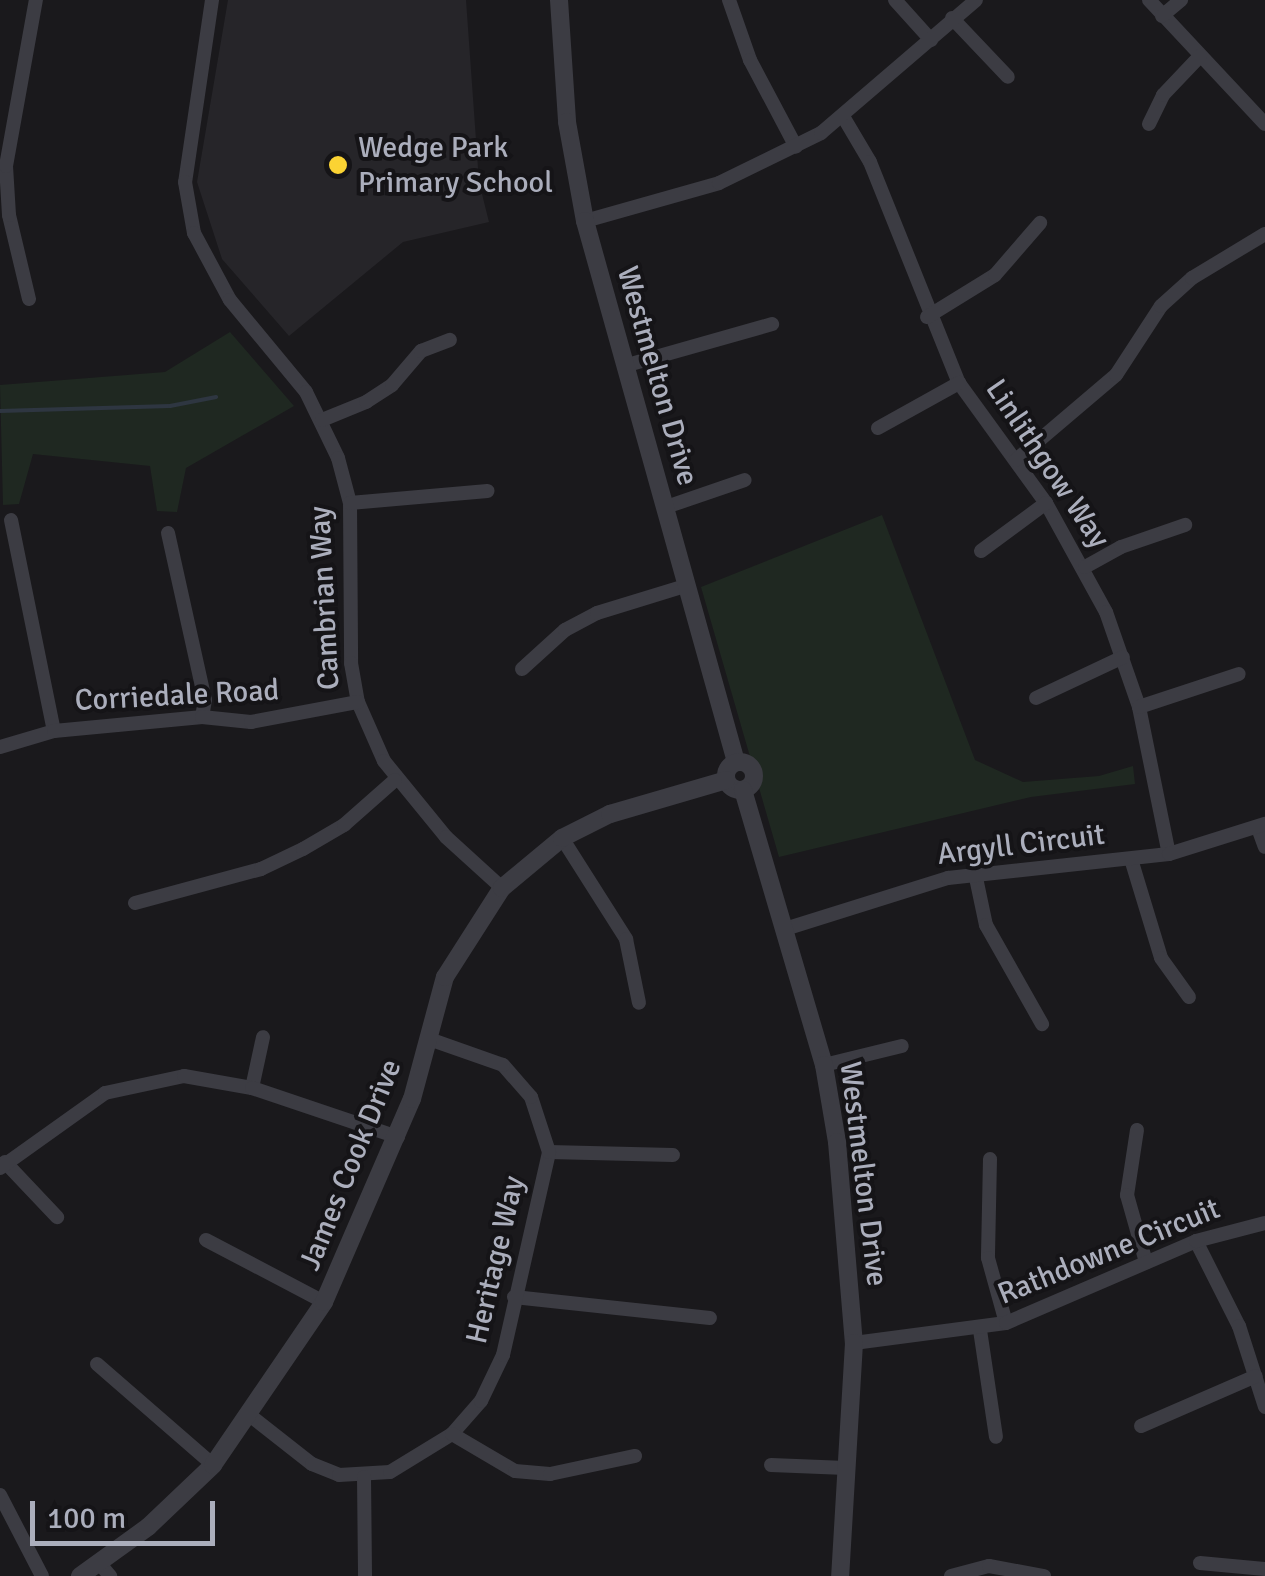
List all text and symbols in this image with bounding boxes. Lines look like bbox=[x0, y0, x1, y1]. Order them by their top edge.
place label: Wedge Park Primary School bbox=[358, 130, 553, 200]
marker: Wedge Park Primary School bbox=[327, 154, 349, 176]
street label: Westmelton Drive bbox=[609, 262, 705, 490]
street label: Linlithgow Way bbox=[977, 373, 1117, 555]
street label: Cambrian Way bbox=[302, 505, 348, 691]
street label: Corriedale Road bbox=[74, 673, 280, 719]
street label: Argyll Circuit bbox=[935, 817, 1107, 873]
street label: James Cook Drive bbox=[292, 1054, 410, 1276]
street label: Westmelton Drive bbox=[831, 1060, 895, 1288]
street label: Heritage Way bbox=[459, 1173, 533, 1347]
street label: Rathdowne Circuit bbox=[993, 1191, 1225, 1313]
scale bar bbox=[35, 1481, 220, 1543]
text: 100 m bbox=[47, 1500, 126, 1537]

